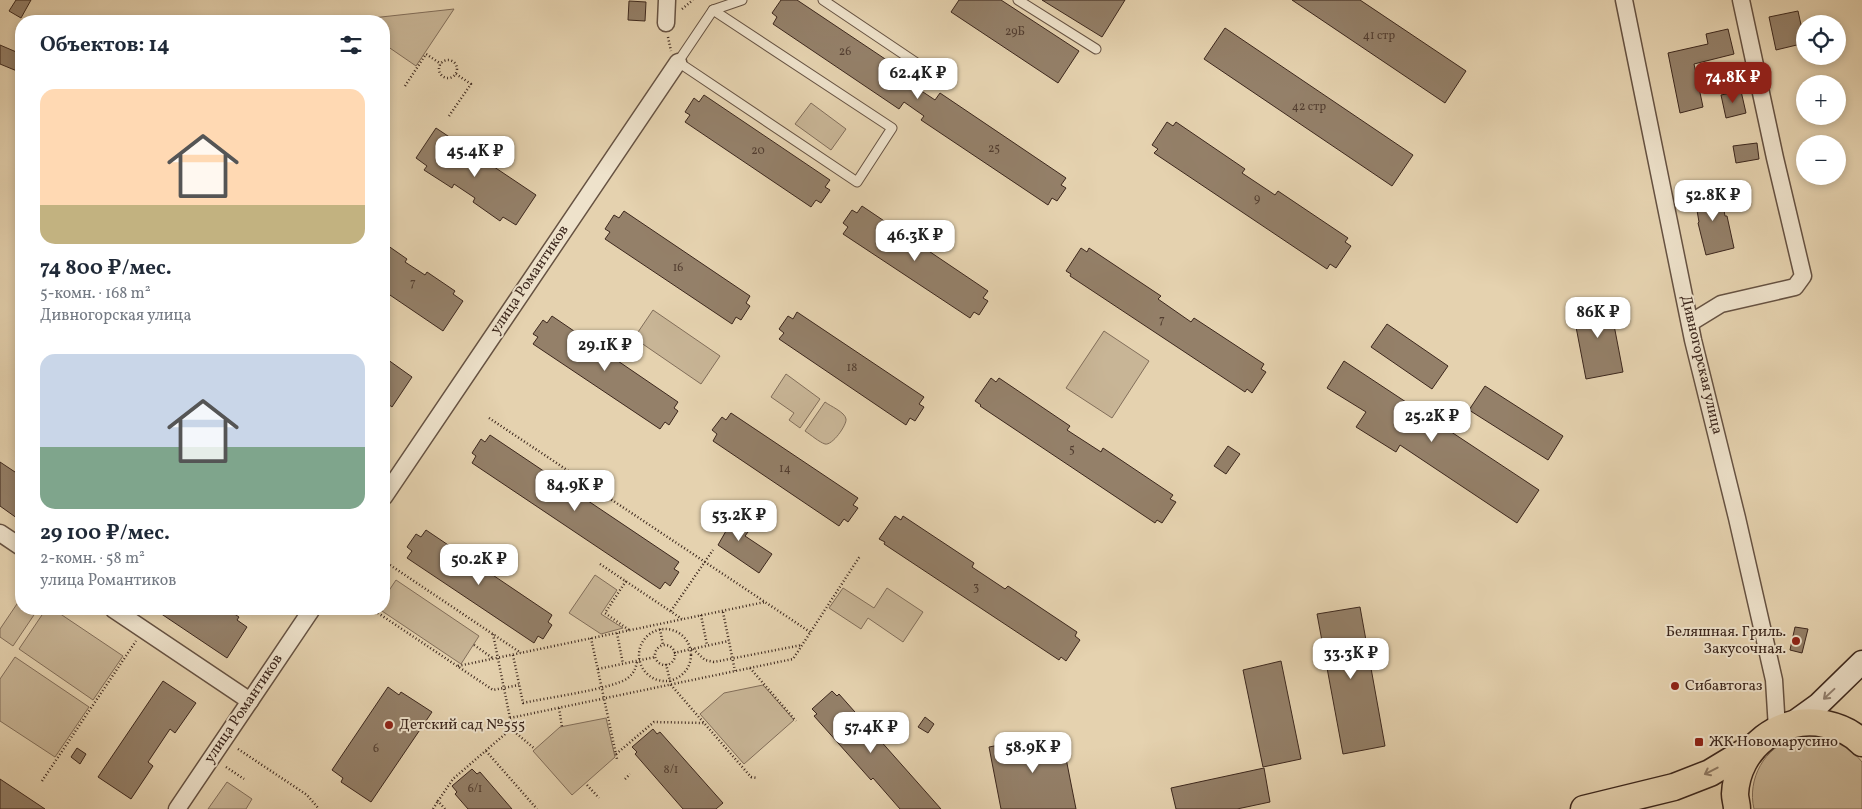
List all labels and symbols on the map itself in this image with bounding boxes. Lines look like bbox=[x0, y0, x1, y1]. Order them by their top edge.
house number: 29Б bbox=[1005, 24, 1025, 40]
house number: 41 стр bbox=[1363, 28, 1395, 44]
house number: 26 bbox=[839, 44, 851, 60]
pin: 62.4K ₽ bbox=[872, 58, 964, 100]
pin: 74.8K ₽ bbox=[1687, 62, 1779, 104]
house number: 42 стр bbox=[1292, 99, 1326, 115]
pin: 45.4K ₽ bbox=[429, 136, 521, 178]
house number: 25 bbox=[988, 141, 1000, 157]
house number: 20 bbox=[751, 143, 765, 159]
pin: 52.8K ₽ bbox=[1667, 180, 1759, 222]
house number: 9 bbox=[1254, 191, 1260, 207]
pin: 46.3K ₽ bbox=[869, 220, 961, 262]
street label: улица Романтиков bbox=[486, 221, 574, 339]
house number: 16 bbox=[673, 260, 683, 276]
house number: 7 bbox=[410, 275, 416, 291]
street label: Дивногорская улица bbox=[1675, 293, 1727, 437]
pin: 86K ₽ bbox=[1563, 296, 1633, 339]
house number: 7 bbox=[1159, 312, 1165, 328]
pin: 29.1K ₽ bbox=[559, 330, 651, 372]
house number: 18 bbox=[847, 360, 857, 376]
pin: 25.2K ₽ bbox=[1386, 400, 1478, 443]
house number: 5 bbox=[1069, 442, 1075, 458]
house number: 14 bbox=[779, 461, 791, 477]
pin: 84.9K ₽ bbox=[529, 470, 621, 512]
pin: 53.2K ₽ bbox=[693, 500, 785, 542]
pin: 50.2K ₽ bbox=[433, 544, 525, 586]
house number: 3 bbox=[973, 580, 979, 596]
place label: Беляшная. Гриль. Закусочная. bbox=[1666, 622, 1786, 660]
marker: Беляшная. Гриль. Закусочная. bbox=[1790, 635, 1802, 647]
pin: 33.3K ₽ bbox=[1305, 638, 1397, 680]
street label: улица Романтиков bbox=[200, 650, 288, 768]
place label: Сибавтогаз bbox=[1685, 676, 1762, 697]
marker: Сибавтогаз bbox=[1669, 680, 1681, 692]
one-way arrow bbox=[1823, 688, 1836, 700]
pin: 57.4K ₽ bbox=[825, 712, 917, 754]
place label: Детский сад №555 bbox=[399, 715, 525, 736]
marker: Детский сад №555 bbox=[383, 719, 395, 731]
pin: 58.9K ₽ bbox=[987, 732, 1079, 774]
place label: ЖК Новомарусино bbox=[1709, 732, 1838, 753]
marker: ЖК Новомарусино bbox=[1693, 736, 1705, 748]
house number: 6 bbox=[373, 741, 379, 757]
house number: 8/1 bbox=[664, 762, 678, 778]
one-way arrow bbox=[1704, 766, 1719, 776]
house number: 6/1 bbox=[468, 781, 482, 797]

